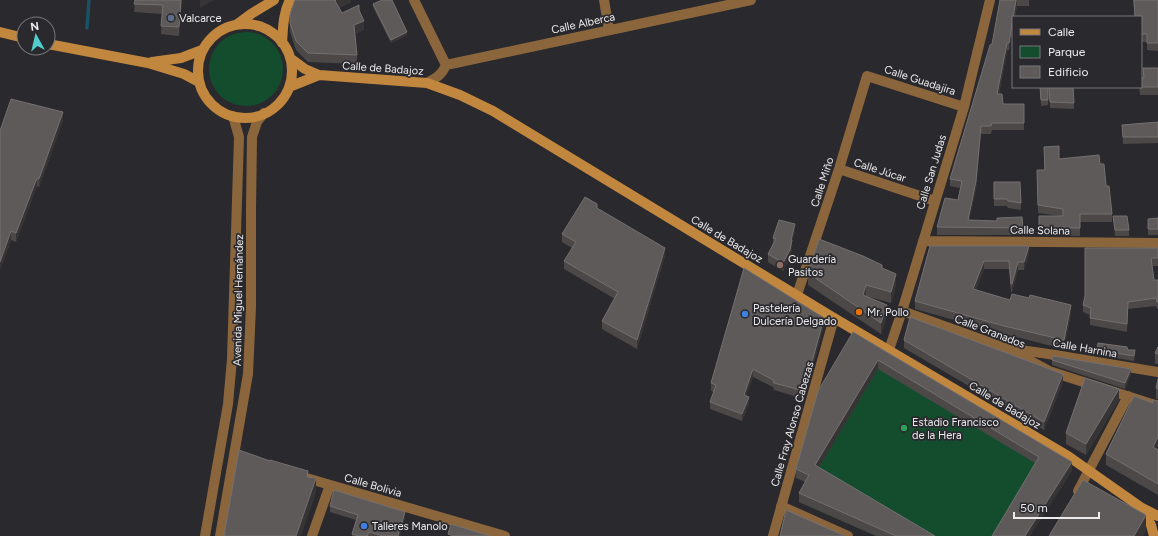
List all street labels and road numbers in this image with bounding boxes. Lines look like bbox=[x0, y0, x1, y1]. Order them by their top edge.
street label: Calle Alberca bbox=[550, 10, 616, 37]
street label: Calle de Badajoz bbox=[342, 59, 424, 78]
street label: Calle Guadajira bbox=[883, 63, 957, 98]
street label: Calle San Judas bbox=[914, 133, 949, 211]
street label: Calle Miño bbox=[808, 156, 837, 209]
street label: Calle Júcar bbox=[852, 156, 908, 185]
street label: Calle de Badajoz bbox=[689, 213, 765, 266]
street label: Calle Solana bbox=[1010, 223, 1070, 238]
street label: Avenida Miguel Hernández bbox=[231, 234, 246, 366]
street label: Calle Granados bbox=[953, 312, 1027, 351]
street label: Calle Harnina bbox=[1052, 336, 1118, 361]
street label: Calle Fray Alonso Cabezas bbox=[768, 360, 817, 488]
street label: Calle de Badajoz bbox=[967, 379, 1043, 432]
street label: Calle Bolivia bbox=[343, 471, 403, 500]

